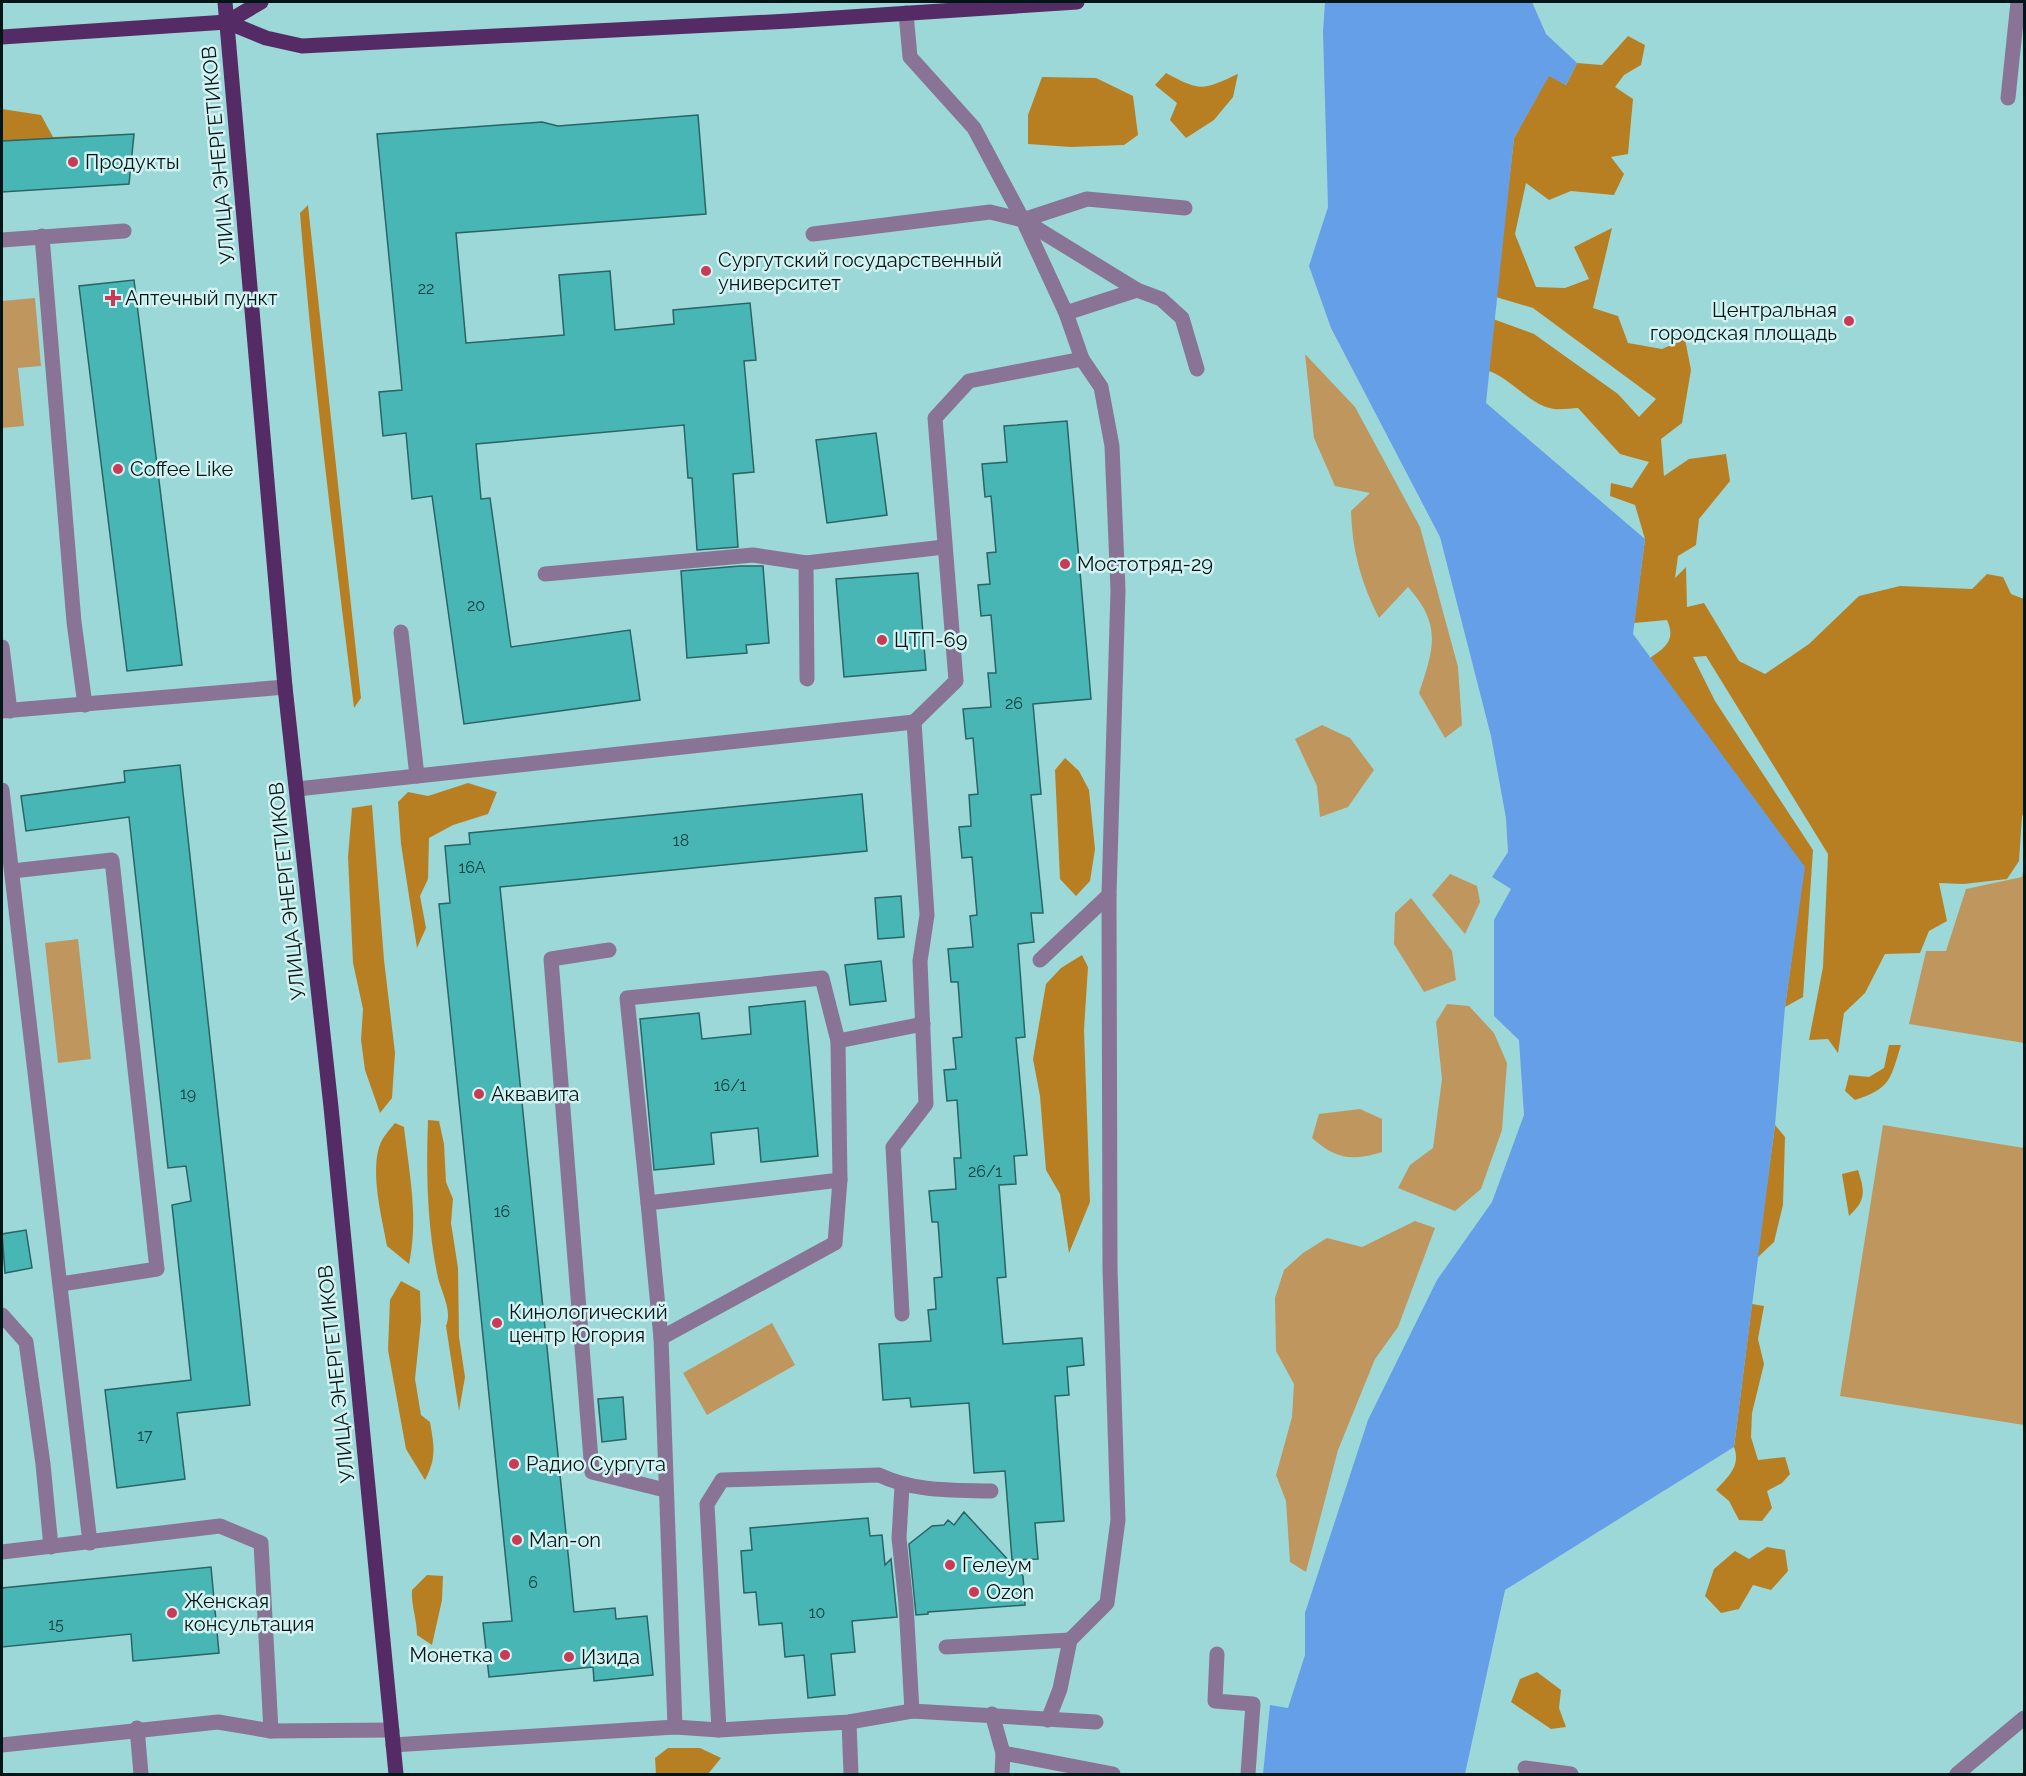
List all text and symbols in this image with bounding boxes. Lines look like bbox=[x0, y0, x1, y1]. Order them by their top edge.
street label: УЛИЦА ЭНЕРГЕТИКОВ bbox=[197, 45, 239, 265]
place label: Продукты bbox=[85, 150, 179, 174]
marker: Продукты bbox=[66, 155, 80, 169]
place label: Сургутский государственный университет bbox=[718, 248, 1002, 295]
marker: Сургутский государственный университет bbox=[699, 264, 713, 278]
house number: 22 bbox=[418, 279, 434, 298]
place label: Аптечный пункт bbox=[125, 286, 278, 310]
marker: Аптечный пункт bbox=[106, 291, 120, 305]
place label: Центральная городская площадь bbox=[1650, 298, 1837, 345]
marker: Центральная городская площадь bbox=[1842, 314, 1856, 328]
place label: Coffee Like bbox=[130, 457, 233, 481]
marker: Coffee Like bbox=[111, 462, 125, 476]
place label: Мостотряд-29 bbox=[1077, 552, 1213, 576]
marker: Мостотряд-29 bbox=[1058, 557, 1072, 571]
house number: 20 bbox=[467, 596, 485, 615]
place label: ЦТП-69 bbox=[894, 628, 967, 652]
marker: ЦТП-69 bbox=[875, 633, 889, 647]
house number: 26 bbox=[1005, 694, 1023, 713]
street label: УЛИЦА ЭНЕРГЕТИКОВ bbox=[264, 781, 310, 1001]
house number: 18 bbox=[673, 831, 689, 850]
house number: 16А bbox=[458, 858, 486, 877]
house number: 16/1 bbox=[714, 1076, 746, 1095]
place label: Аквавита bbox=[491, 1082, 579, 1106]
house number: 19 bbox=[180, 1084, 196, 1103]
marker: Аквавита bbox=[472, 1087, 486, 1101]
house number: 26/1 bbox=[968, 1162, 1002, 1181]
house number: 16 bbox=[494, 1202, 510, 1221]
street label: УЛИЦА ЭНЕРГЕТИКОВ bbox=[313, 1264, 359, 1484]
place label: Кинологический центр Югория bbox=[509, 1300, 668, 1347]
marker: Кинологический центр Югория bbox=[490, 1316, 504, 1330]
house number: 17 bbox=[137, 1426, 153, 1445]
place label: Радио Сургута bbox=[526, 1452, 666, 1476]
marker: Радио Сургута bbox=[507, 1457, 521, 1471]
place label: Man-on bbox=[529, 1528, 601, 1552]
marker: Man-on bbox=[510, 1533, 524, 1547]
place label: Гелеум bbox=[962, 1553, 1032, 1577]
marker: Гелеум bbox=[943, 1558, 957, 1572]
house number: 6 bbox=[528, 1573, 538, 1592]
place label: Ozon bbox=[986, 1580, 1034, 1604]
marker: Ozon bbox=[967, 1585, 981, 1599]
place label: Женская консультация bbox=[184, 1589, 314, 1636]
house number: 10 bbox=[809, 1603, 825, 1622]
marker: Женская консультация bbox=[165, 1606, 179, 1620]
house number: 15 bbox=[48, 1615, 64, 1634]
place label: Монетка bbox=[410, 1643, 493, 1667]
place label: Изида bbox=[581, 1645, 640, 1669]
marker: Монетка bbox=[498, 1648, 512, 1662]
marker: Изида bbox=[562, 1650, 576, 1664]

